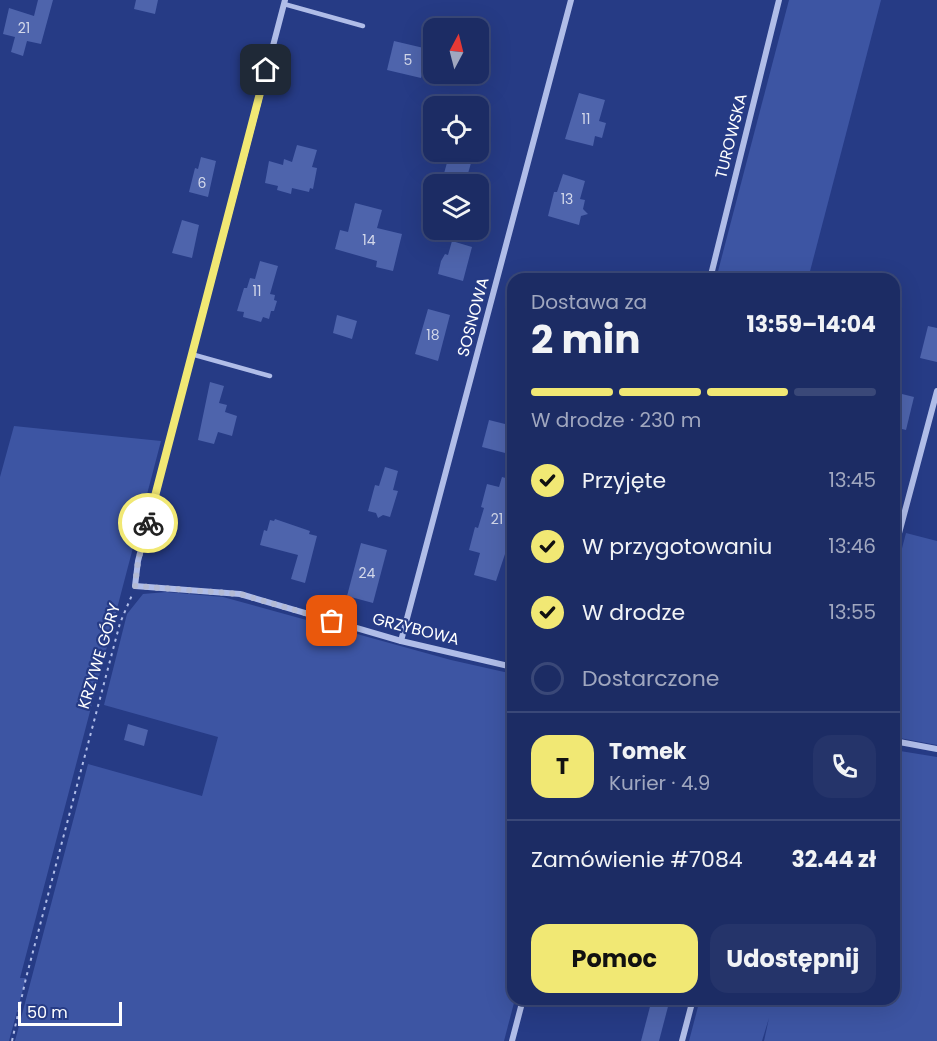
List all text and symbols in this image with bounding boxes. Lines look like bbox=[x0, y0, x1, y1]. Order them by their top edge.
house number: 21 bbox=[18, 18, 30, 38]
north arrow bbox=[423, 18, 489, 84]
map controls bbox=[423, 18, 489, 240]
pin bbox=[240, 44, 291, 95]
house number: 5 bbox=[404, 50, 412, 70]
icon: home bbox=[249, 53, 282, 86]
street label: TUROWSKA bbox=[709, 91, 753, 181]
button: locate bbox=[423, 96, 489, 162]
house number: 11 bbox=[582, 109, 590, 129]
house number: 6 bbox=[198, 173, 207, 193]
button: layers bbox=[423, 174, 489, 240]
house number: 13 bbox=[561, 189, 573, 209]
house number: 14 bbox=[362, 230, 376, 250]
street label: SOSNOWA bbox=[451, 274, 495, 359]
house number: 11 bbox=[253, 281, 261, 301]
text: Dostawa za bbox=[531, 288, 647, 316]
text: 13:59–14:04 bbox=[746, 309, 876, 340]
text: 2 min bbox=[531, 312, 641, 367]
house number: 18 bbox=[426, 325, 440, 345]
text: W drodze · 230 m bbox=[531, 406, 701, 434]
icon: check bbox=[531, 464, 564, 497]
text: Przyjęte bbox=[582, 465, 666, 496]
text: 13:45 bbox=[828, 466, 876, 494]
courier bbox=[118, 493, 178, 553]
icon: bike bbox=[132, 507, 165, 540]
house number: 21 bbox=[491, 509, 503, 529]
icon: check bbox=[531, 530, 564, 563]
text: W przygotowaniu bbox=[582, 531, 772, 562]
text: 13:46 bbox=[828, 532, 876, 560]
house number: 24 bbox=[359, 563, 376, 583]
pin bbox=[306, 595, 357, 646]
icon: check bbox=[531, 596, 564, 629]
text: W drodze bbox=[582, 597, 685, 628]
text: 13:55 bbox=[828, 598, 876, 626]
street label: KRZYWE GÓRY bbox=[72, 600, 126, 712]
icon: bag bbox=[315, 604, 348, 637]
street label: GRZYBOWA bbox=[370, 607, 462, 651]
text: Dostarczone bbox=[582, 663, 719, 694]
button: phone bbox=[813, 735, 876, 798]
text: Tomek bbox=[609, 736, 686, 767]
text: T bbox=[556, 751, 569, 782]
text: Kurier · 4.9 bbox=[609, 769, 710, 797]
text: Zamówienie #7084 bbox=[531, 844, 743, 875]
text: 32.44 zł bbox=[791, 844, 876, 875]
button: Pomoc bbox=[531, 924, 698, 993]
button: Udostępnij bbox=[710, 924, 876, 993]
scale bar bbox=[18, 999, 122, 1026]
text: 50 m bbox=[27, 1001, 68, 1024]

